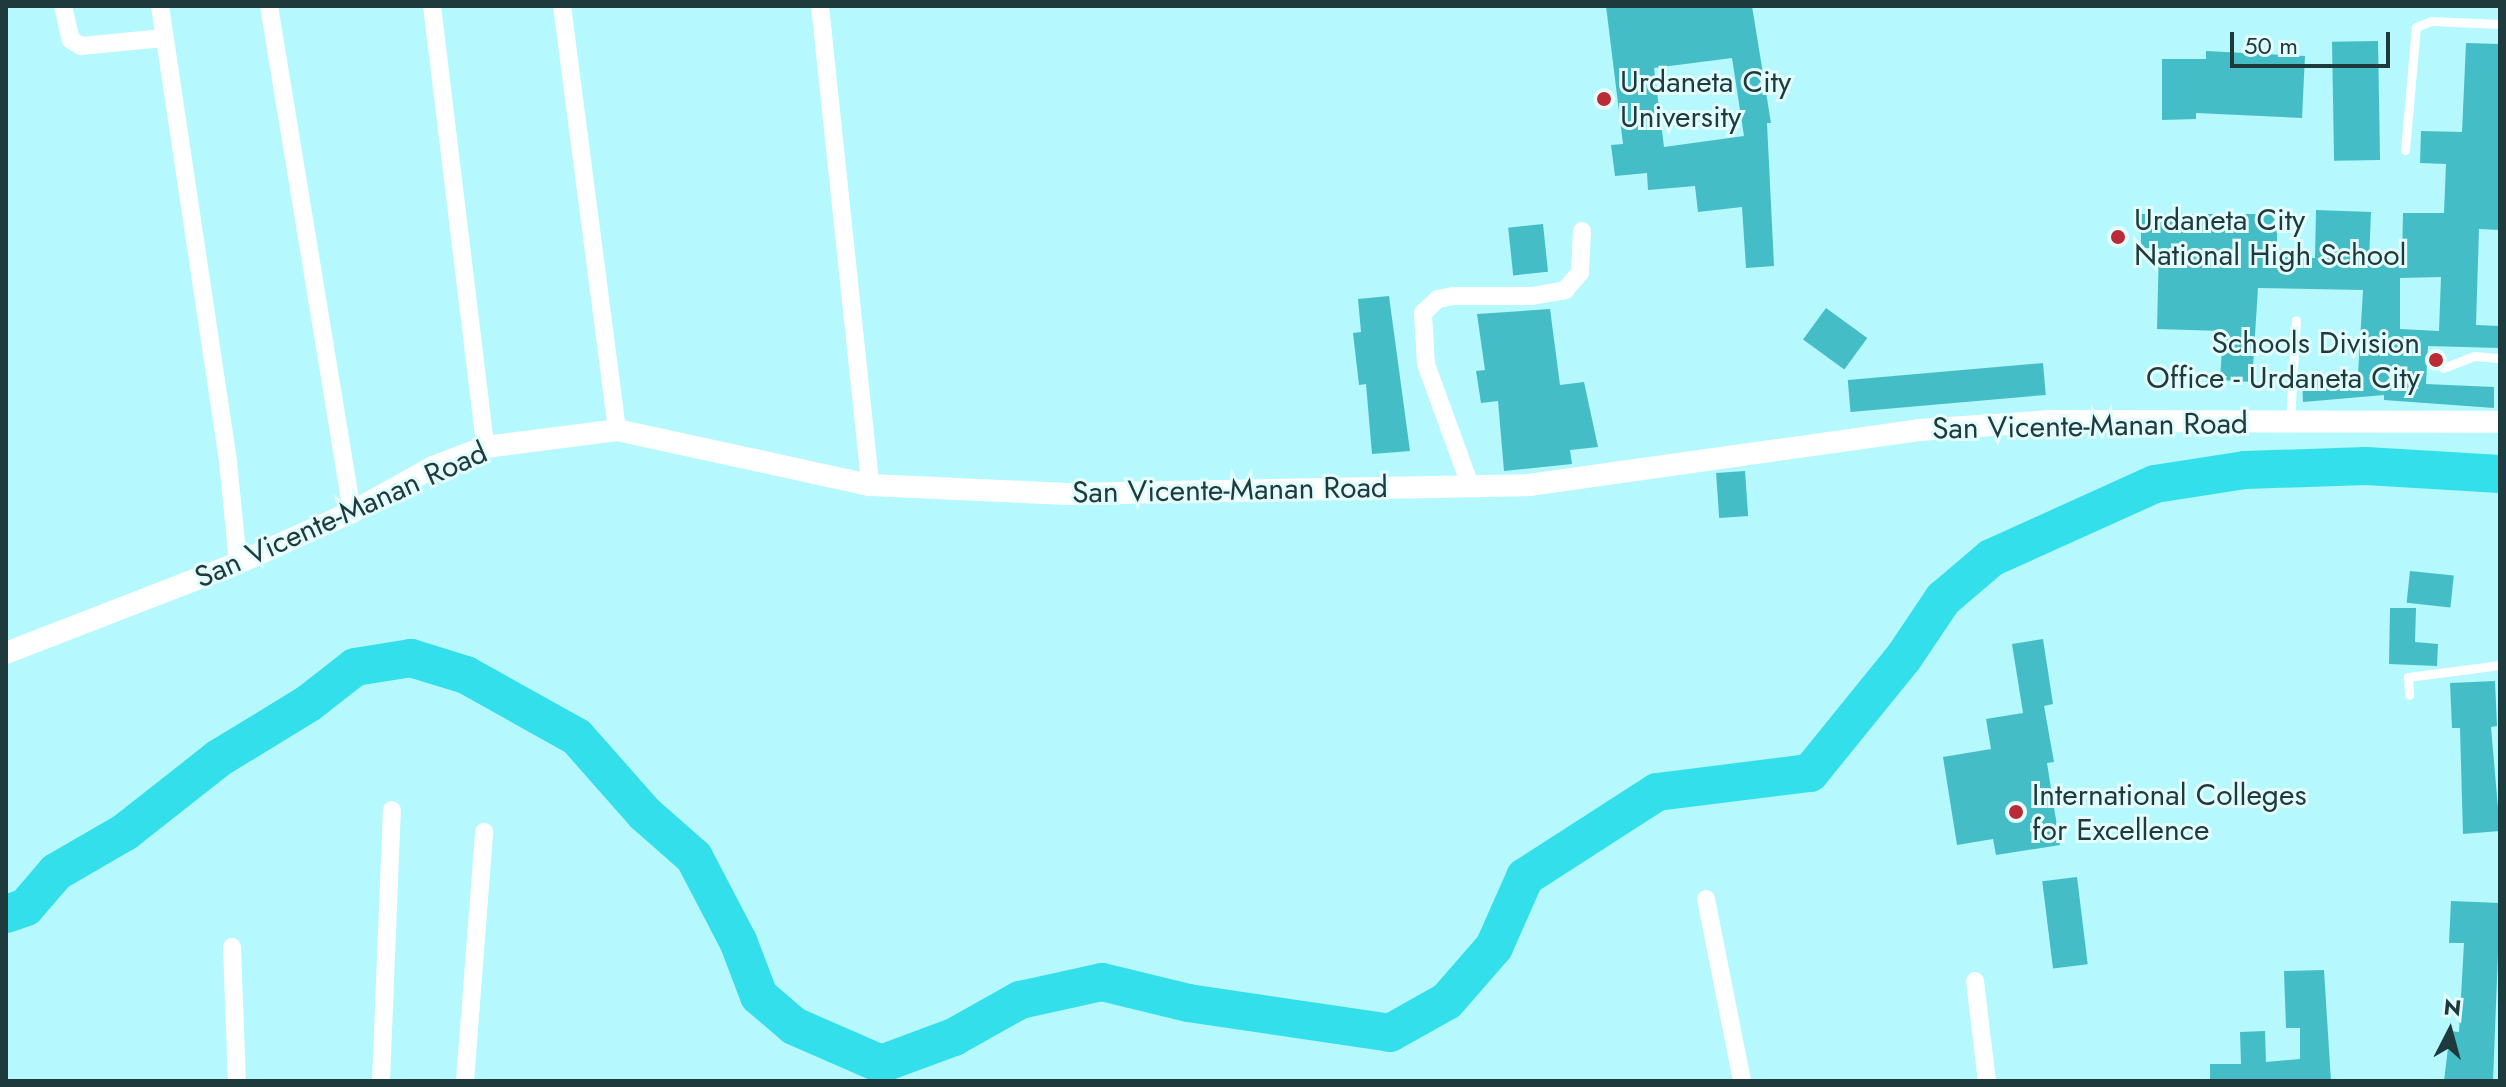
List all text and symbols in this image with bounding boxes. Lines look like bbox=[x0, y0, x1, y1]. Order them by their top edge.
scale bar bbox=[2234, 16, 2394, 66]
text: 50 m bbox=[2244, 28, 2298, 63]
place label: Urdaneta City University bbox=[1620, 64, 1791, 134]
marker: Urdaneta City University bbox=[1595, 90, 1613, 108]
place label: Urdaneta City National High School bbox=[2134, 202, 2406, 272]
marker: Urdaneta City National High School bbox=[2109, 228, 2127, 246]
place label: Schools Division Office - Urdaneta City bbox=[2146, 325, 2420, 396]
marker: Schools Division Office - Urdaneta City bbox=[2427, 351, 2445, 369]
street label: San Vicente-Manan Road bbox=[1932, 405, 2248, 447]
street label: San Vicente-Manan Road bbox=[189, 434, 493, 596]
street label: San Vicente-Manan Road bbox=[1072, 469, 1388, 511]
place label: International Colleges for Excellence bbox=[2032, 777, 2306, 848]
marker: International Colleges for Excellence bbox=[2007, 803, 2025, 821]
text: N bbox=[2442, 990, 2463, 1024]
north arrow bbox=[2410, 991, 2490, 1071]

